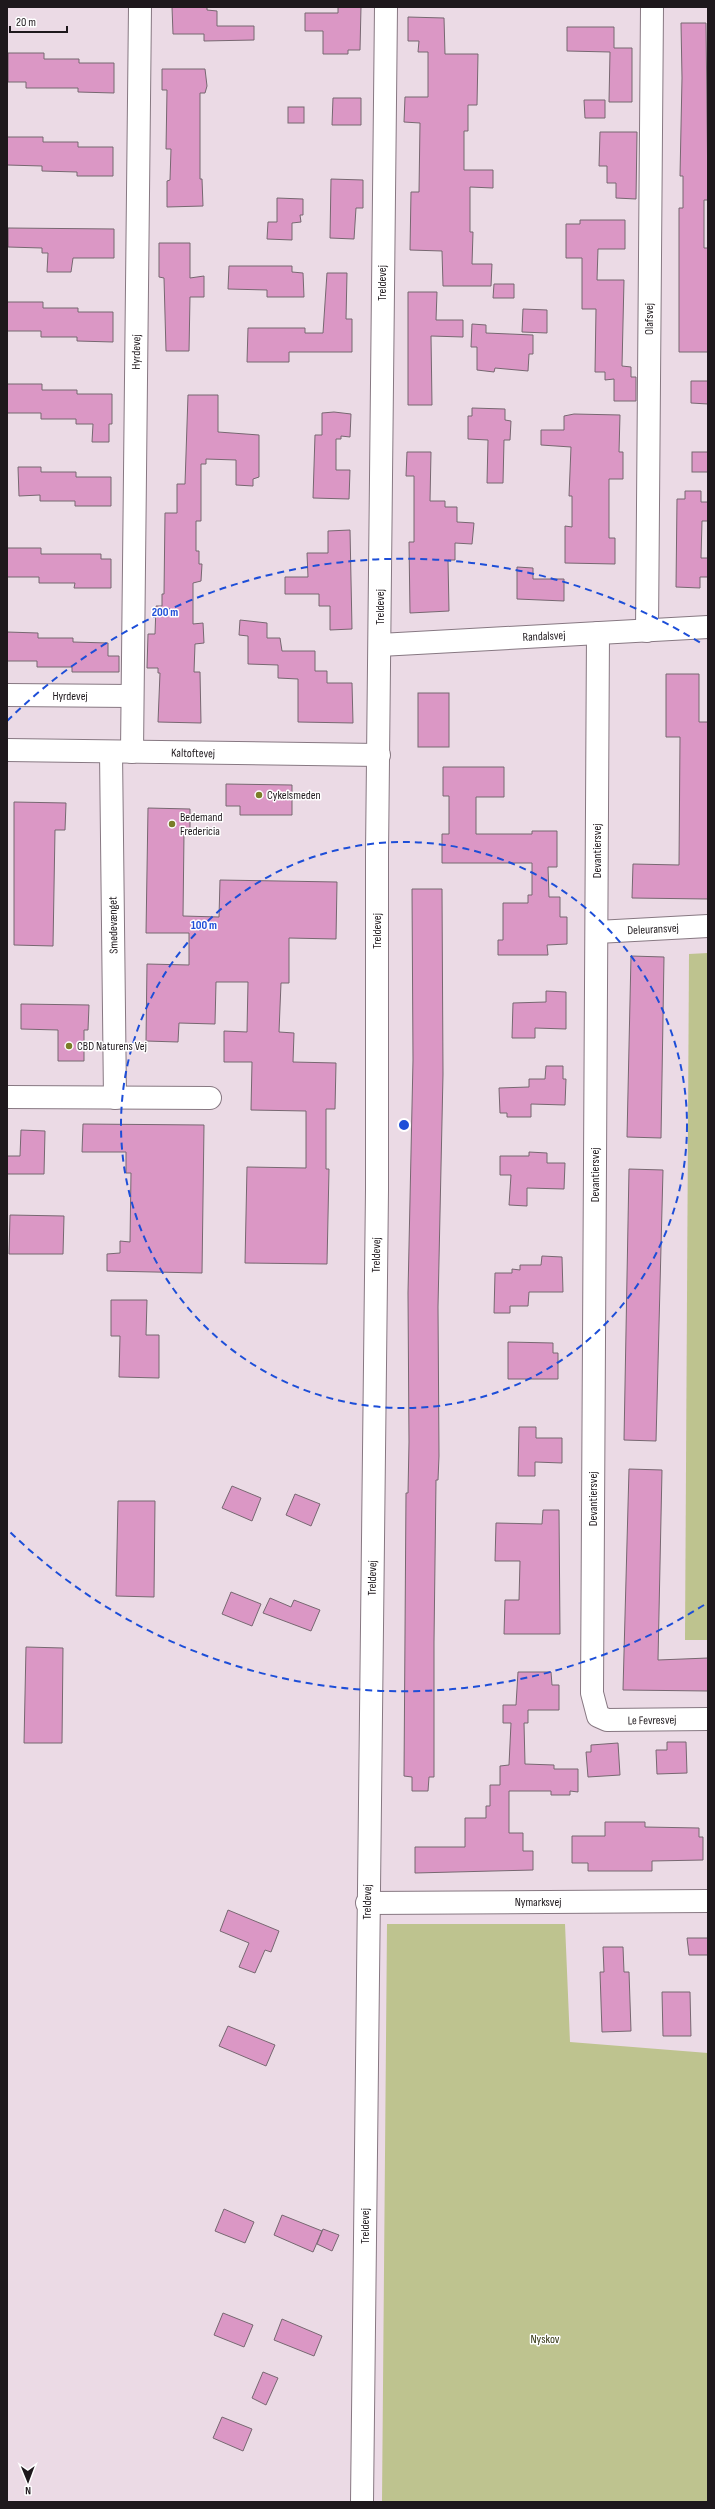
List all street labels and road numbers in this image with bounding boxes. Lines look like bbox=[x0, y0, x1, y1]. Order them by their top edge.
street label: Treldevej bbox=[375, 265, 390, 301]
street label: Olafsvej bbox=[642, 303, 657, 335]
street label: Hyrdevej bbox=[129, 334, 144, 370]
street label: Treldevej bbox=[373, 589, 388, 625]
street label: Randalsvej bbox=[522, 628, 566, 645]
street label: Hyrdevej bbox=[52, 689, 88, 704]
street label: Kaltoftevej bbox=[171, 746, 215, 761]
street label: Devantiersvej bbox=[590, 824, 605, 878]
street label: Smedevænget bbox=[105, 896, 121, 954]
street label: Treldevej bbox=[370, 913, 385, 949]
street label: Deleuransvej bbox=[627, 921, 679, 938]
street label: Devantiersvej bbox=[588, 1148, 603, 1202]
street label: Treldevej bbox=[369, 1237, 384, 1273]
street label: Devantiersvej bbox=[586, 1472, 601, 1526]
street label: Treldevej bbox=[365, 1560, 380, 1596]
street label: Le Fevresvej bbox=[628, 1713, 676, 1728]
street label: Treldevej bbox=[360, 1884, 375, 1920]
street label: Nymarksvej bbox=[515, 1895, 561, 1910]
street label: Treldevej bbox=[358, 2208, 373, 2244]

